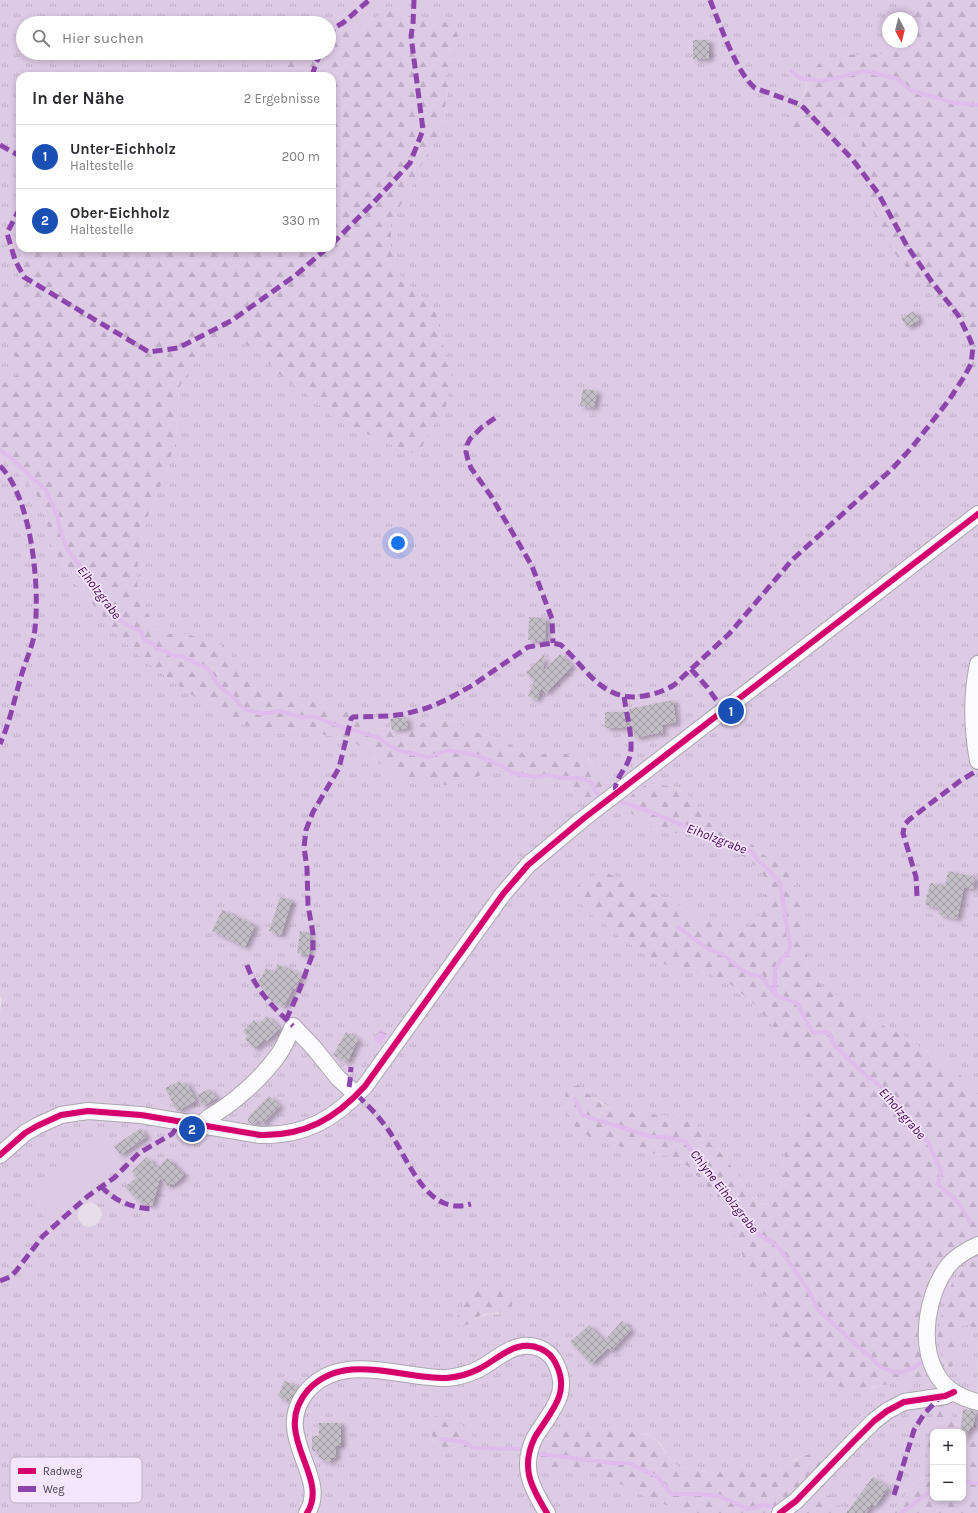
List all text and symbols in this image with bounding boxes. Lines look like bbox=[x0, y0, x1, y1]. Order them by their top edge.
north arrow bbox=[882, 12, 918, 48]
search box bbox=[16, 16, 336, 60]
icon: search bbox=[30, 27, 52, 49]
text: Hier suchen bbox=[62, 29, 144, 47]
text: In der Nähe bbox=[32, 88, 124, 108]
text: 2 Ergebnisse bbox=[244, 91, 320, 106]
text: Unter-Eichholz bbox=[70, 140, 176, 158]
text: 1 bbox=[43, 149, 47, 164]
text: 200 m bbox=[282, 149, 320, 164]
text: Haltestelle bbox=[70, 158, 133, 173]
text: Ober-Eichholz bbox=[70, 204, 170, 222]
text: 2 bbox=[41, 213, 49, 228]
text: 330 m bbox=[282, 213, 320, 228]
text: Haltestelle bbox=[70, 222, 133, 237]
your location bbox=[388, 533, 408, 553]
water label: Eiholzgrabe bbox=[75, 563, 125, 622]
pin: 1 bbox=[718, 696, 744, 726]
water label: Eiholzgrabe bbox=[685, 820, 749, 857]
water label: Eiholzgrabe bbox=[876, 1085, 929, 1142]
pin: 2 bbox=[179, 1114, 205, 1144]
water label: Chlyne Eiholzgrabe bbox=[687, 1147, 762, 1236]
map controls bbox=[930, 1429, 966, 1501]
button: + bbox=[930, 1429, 966, 1465]
legend bbox=[10, 1457, 142, 1503]
text: Radweg bbox=[43, 1465, 83, 1478]
button: − bbox=[930, 1465, 966, 1501]
text: Weg bbox=[43, 1483, 65, 1496]

